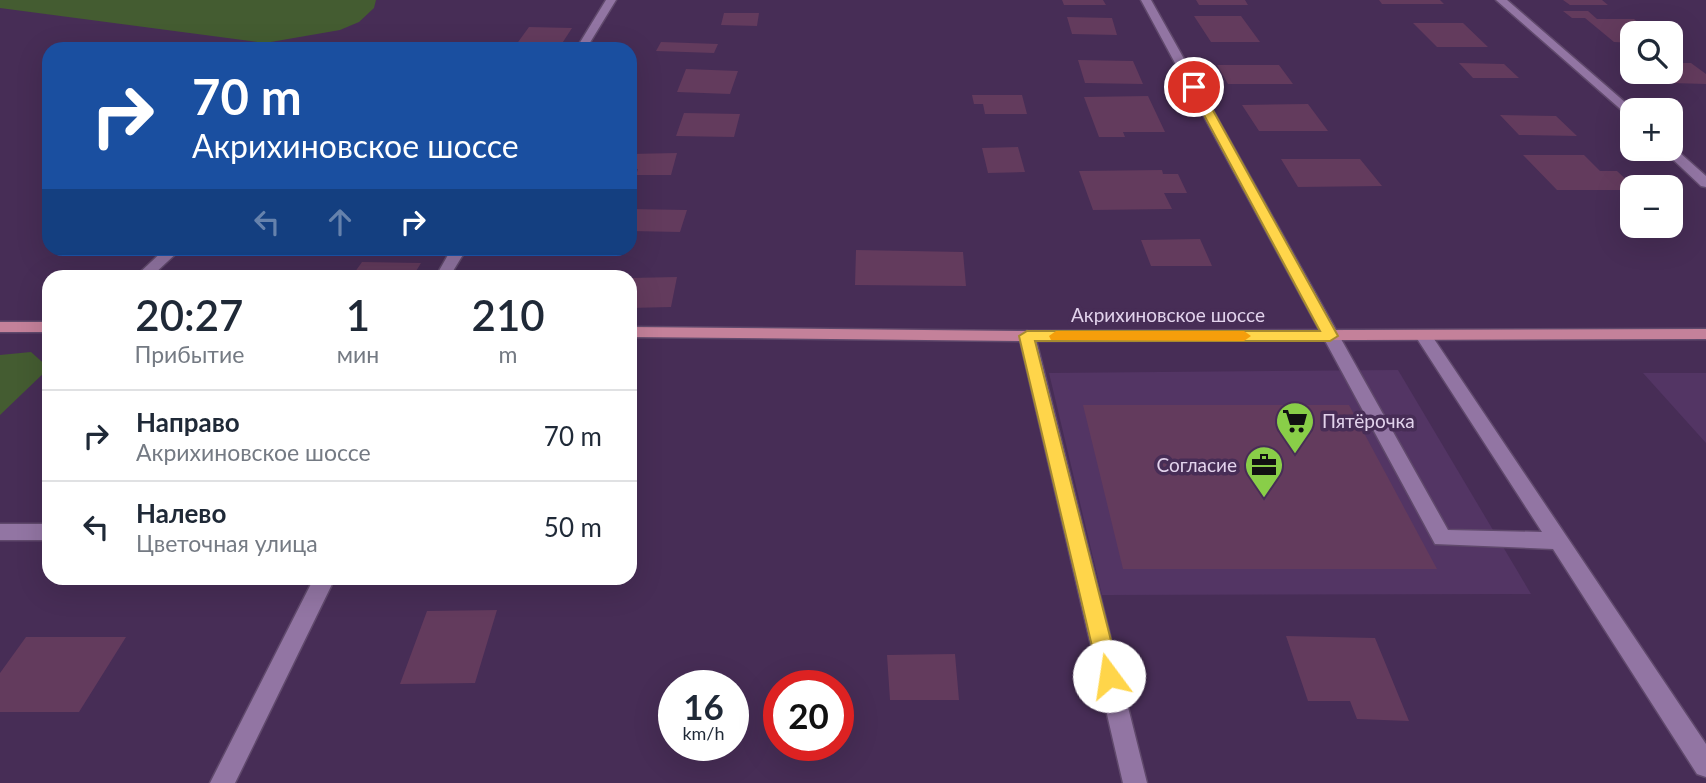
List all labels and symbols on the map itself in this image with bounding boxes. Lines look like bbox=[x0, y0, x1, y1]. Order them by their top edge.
pin bbox=[1164, 57, 1224, 117]
street label: Акрихиновское шоссе bbox=[1071, 303, 1265, 326]
supermarket icon: Пятёрочка bbox=[1274, 400, 1316, 455]
place label: Пятёрочка bbox=[1322, 409, 1415, 432]
office icon: Согласие bbox=[1243, 444, 1285, 499]
place label: Согласие bbox=[1156, 453, 1237, 476]
position arrow bbox=[1072, 639, 1146, 713]
speed limit sign: 20 bbox=[763, 670, 854, 761]

